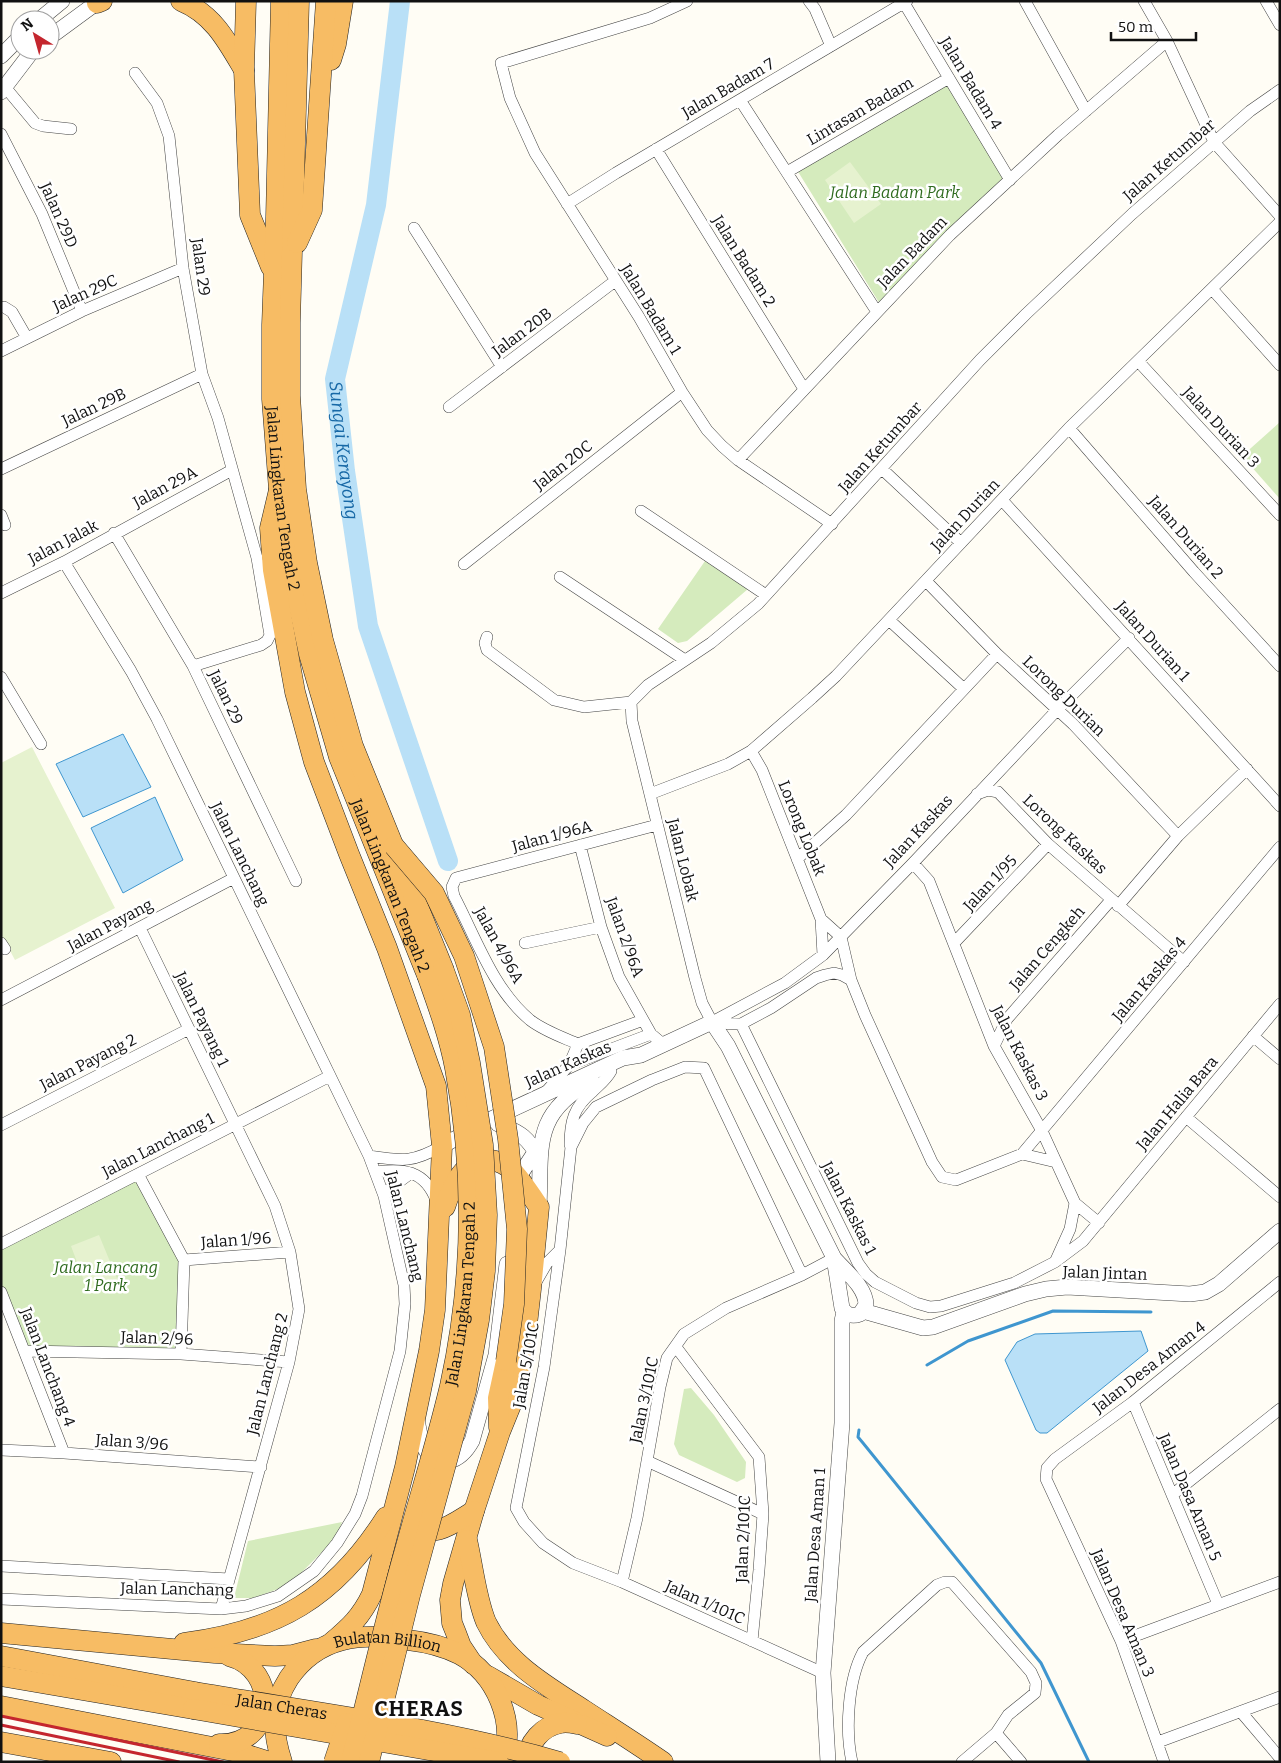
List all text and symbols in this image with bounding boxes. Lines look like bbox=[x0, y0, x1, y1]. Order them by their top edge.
north arrow bbox=[10, 10, 60, 60]
scale bar bbox=[1111, 10, 1196, 42]
text: N bbox=[18, 15, 37, 35]
text: 50 m bbox=[1118, 18, 1154, 36]
street label: Jalan Badam 4 bbox=[935, 32, 1006, 133]
street label: Jalan Badam 7 bbox=[678, 54, 778, 123]
street label: Lintasan Badam bbox=[803, 73, 917, 149]
street label: Jalan Ketumbar bbox=[1118, 115, 1219, 206]
street label: Jalan 29D bbox=[36, 178, 82, 251]
park label: Jalan Badam Park bbox=[828, 183, 960, 202]
street label: Jalan Badam 2 bbox=[708, 211, 780, 310]
street label: Jalan Badam bbox=[872, 212, 951, 292]
street label: Jalan 29 bbox=[187, 236, 214, 297]
street label: Jalan Badam 1 bbox=[616, 260, 686, 358]
street label: Jalan 29C bbox=[49, 270, 120, 316]
street label: Jalan 20B bbox=[488, 304, 555, 361]
water label: Sungai Kerayong bbox=[324, 380, 363, 521]
street label: Jalan Durian 3 bbox=[1178, 382, 1263, 472]
street label: Jalan 29B bbox=[58, 384, 129, 431]
street label: Jalan Ketumbar bbox=[834, 398, 926, 497]
street label: Jalan Lingkaran Tengah 2 bbox=[263, 404, 305, 592]
street label: Jalan 20C bbox=[529, 436, 596, 494]
street label: Jalan 29A bbox=[129, 462, 201, 512]
street label: Jalan Durian bbox=[926, 475, 1003, 556]
street label: Jalan Durian 2 bbox=[1144, 491, 1227, 582]
street label: Jalan Jalak bbox=[24, 516, 101, 569]
street label: Jalan Durian 1 bbox=[1111, 596, 1194, 685]
street label: Lorong Durian bbox=[1019, 652, 1109, 740]
street label: Jalan 29 bbox=[204, 666, 247, 727]
street label: Lorong Lobak bbox=[774, 778, 830, 878]
street label: Lorong Kaskas bbox=[1019, 790, 1111, 878]
street label: Jalan Kaskas bbox=[879, 791, 956, 872]
street label: Jalan Lingkaran Tengah 2 bbox=[347, 795, 434, 975]
street label: Jalan Lanchang bbox=[206, 798, 273, 909]
street label: Jalan Lobak bbox=[663, 815, 703, 904]
street label: Jalan 1/96A bbox=[509, 816, 595, 856]
street label: Jalan 1/95 bbox=[959, 851, 1021, 916]
street label: Jalan 2/96A bbox=[601, 893, 649, 980]
street label: Jalan Payang bbox=[63, 895, 156, 956]
street label: Jalan 4/96A bbox=[470, 902, 528, 987]
street label: Jalan Cengkeh bbox=[1005, 902, 1089, 995]
street label: Jalan Kaskas 4 bbox=[1107, 932, 1190, 1026]
street label: Jalan Payang 1 bbox=[170, 968, 233, 1070]
street label: Jalan Kaskas 3 bbox=[987, 1001, 1052, 1104]
street label: Jalan Payang 2 bbox=[36, 1030, 139, 1095]
street label: Jalan Kaskas bbox=[521, 1037, 614, 1092]
street label: Jalan Halia Bara bbox=[1132, 1052, 1222, 1155]
street label: Jalan Lanchang 1 bbox=[98, 1108, 218, 1182]
street label: Jalan Kaskas 1 bbox=[817, 1157, 881, 1258]
street label: Jalan Lanchang bbox=[382, 1168, 428, 1283]
street label: Jalan Lingkaran Tengah 2 bbox=[441, 1201, 478, 1389]
street label: Jalan 1/96 bbox=[199, 1228, 272, 1252]
park label: Jalan Lancang 1 Park bbox=[52, 1258, 158, 1295]
street label: Jalan Jintan bbox=[1061, 1262, 1148, 1284]
street label: Jalan Lanchang 4 bbox=[16, 1304, 80, 1430]
street label: Jalan Lanchang 2 bbox=[242, 1311, 291, 1438]
street label: Jalan Desa Aman 4 bbox=[1088, 1317, 1210, 1417]
street label: Jalan 5/101C bbox=[509, 1320, 543, 1411]
street label: Jalan 2/96 bbox=[119, 1327, 194, 1349]
street label: Jalan 3/101C bbox=[625, 1355, 662, 1446]
street label: Jalan Dasa Aman 5 bbox=[1154, 1429, 1225, 1564]
street label: Jalan 3/96 bbox=[94, 1430, 169, 1454]
street label: Jalan Desa Aman 1 bbox=[801, 1467, 829, 1604]
street label: Jalan 2/101C bbox=[732, 1495, 754, 1584]
street label: Jalan Desa Aman 3 bbox=[1087, 1545, 1159, 1680]
street label: Jalan 1/101C bbox=[661, 1576, 748, 1628]
street label: Jalan Lanchang bbox=[119, 1578, 234, 1599]
street label: Bulatan Billion bbox=[331, 1627, 444, 1656]
street label: Jalan Cheras bbox=[234, 1689, 329, 1723]
district label: CHERAS bbox=[374, 1696, 464, 1722]

